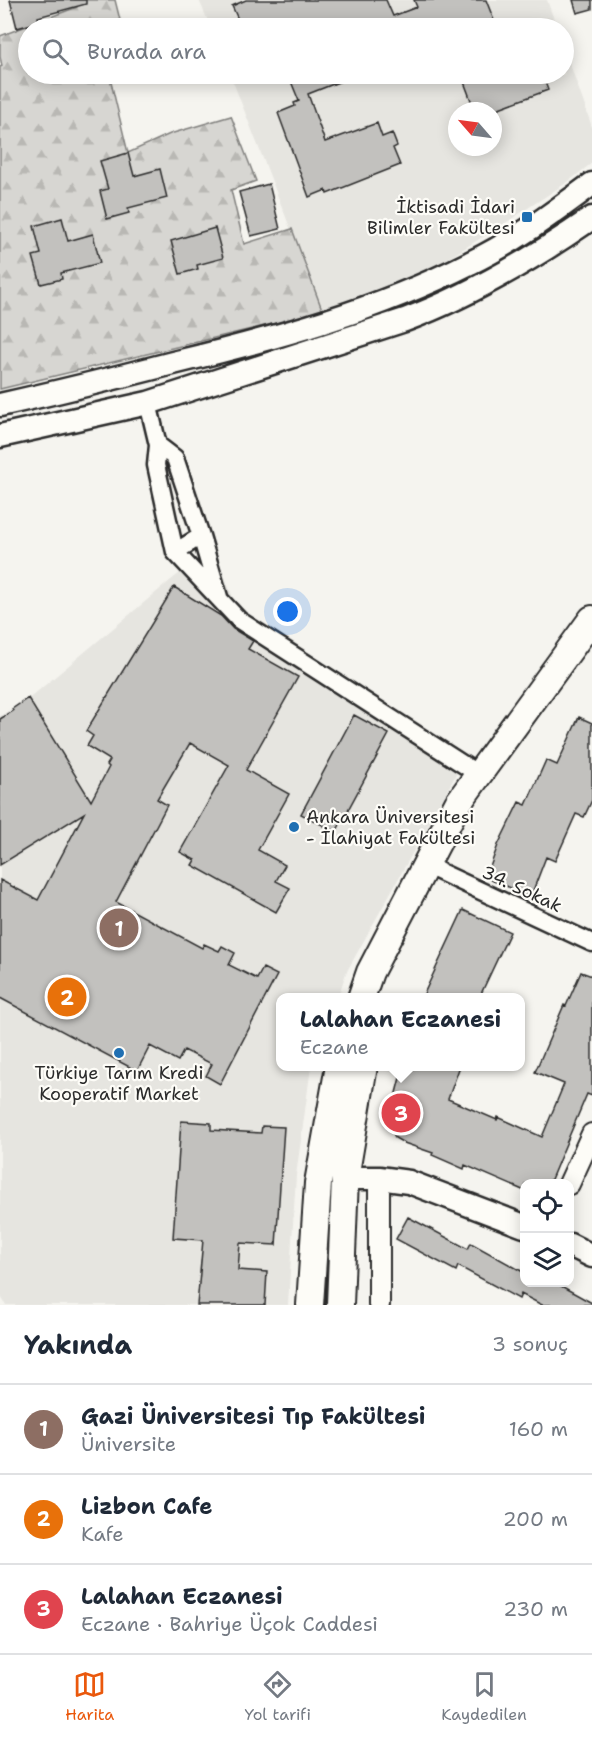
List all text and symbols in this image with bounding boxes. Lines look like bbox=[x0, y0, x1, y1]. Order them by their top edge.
search box bbox=[18, 18, 574, 84]
icon: search bbox=[39, 35, 72, 68]
text: Burada ara bbox=[87, 37, 206, 66]
north arrow bbox=[448, 102, 502, 156]
place label: İktisadi İdari Bilimler Fakültesi bbox=[367, 195, 515, 240]
marker: İktisadi İdari Bilimler Fakültesi bbox=[520, 210, 534, 224]
your location bbox=[273, 597, 302, 626]
place label: Ankara Üniversitesi - İlahiyat Fakültesi bbox=[306, 805, 475, 850]
marker: Ankara Üniversitesi - İlahiyat Fakültesi bbox=[287, 820, 301, 834]
street label: 34. Sokak bbox=[478, 860, 566, 918]
pin: 1 bbox=[100, 906, 138, 950]
pin: 2 bbox=[48, 974, 86, 1020]
popup bbox=[276, 993, 525, 1071]
text: Lalahan Eczanesi bbox=[300, 1005, 501, 1034]
text: Eczane bbox=[300, 1034, 369, 1060]
marker: Türkiye Tarım Kredi Kooperatif Market bbox=[112, 1046, 126, 1060]
place label: Türkiye Tarım Kredi Kooperatif Market bbox=[34, 1061, 204, 1106]
pin: 3 bbox=[382, 1090, 420, 1136]
map controls bbox=[520, 1179, 574, 1287]
button: locate bbox=[520, 1179, 574, 1233]
button: layers bbox=[520, 1233, 574, 1287]
text: Yakında bbox=[24, 1327, 132, 1362]
text: 3 sonuç bbox=[492, 1331, 568, 1357]
text: Gazi Üniversitesi Tıp Fakültesi bbox=[81, 1402, 426, 1431]
text: 1 bbox=[39, 1416, 48, 1442]
text: 160 m bbox=[509, 1416, 568, 1442]
text: Üniversite bbox=[81, 1431, 176, 1457]
text: Lizbon Cafe bbox=[81, 1492, 213, 1521]
text: 2 bbox=[37, 1506, 51, 1532]
text: 200 m bbox=[503, 1506, 568, 1532]
text: Kafe bbox=[81, 1521, 124, 1547]
text: Lalahan Eczanesi bbox=[81, 1582, 283, 1611]
text: 3 bbox=[37, 1596, 51, 1622]
text: 230 m bbox=[503, 1596, 568, 1622]
text: Eczane · Bahriye Üçok Caddesi bbox=[81, 1611, 378, 1637]
tab: Harita bbox=[65, 1668, 114, 1725]
tab: Yol tarifi bbox=[245, 1668, 311, 1725]
tab: Kaydedilen bbox=[441, 1668, 527, 1725]

